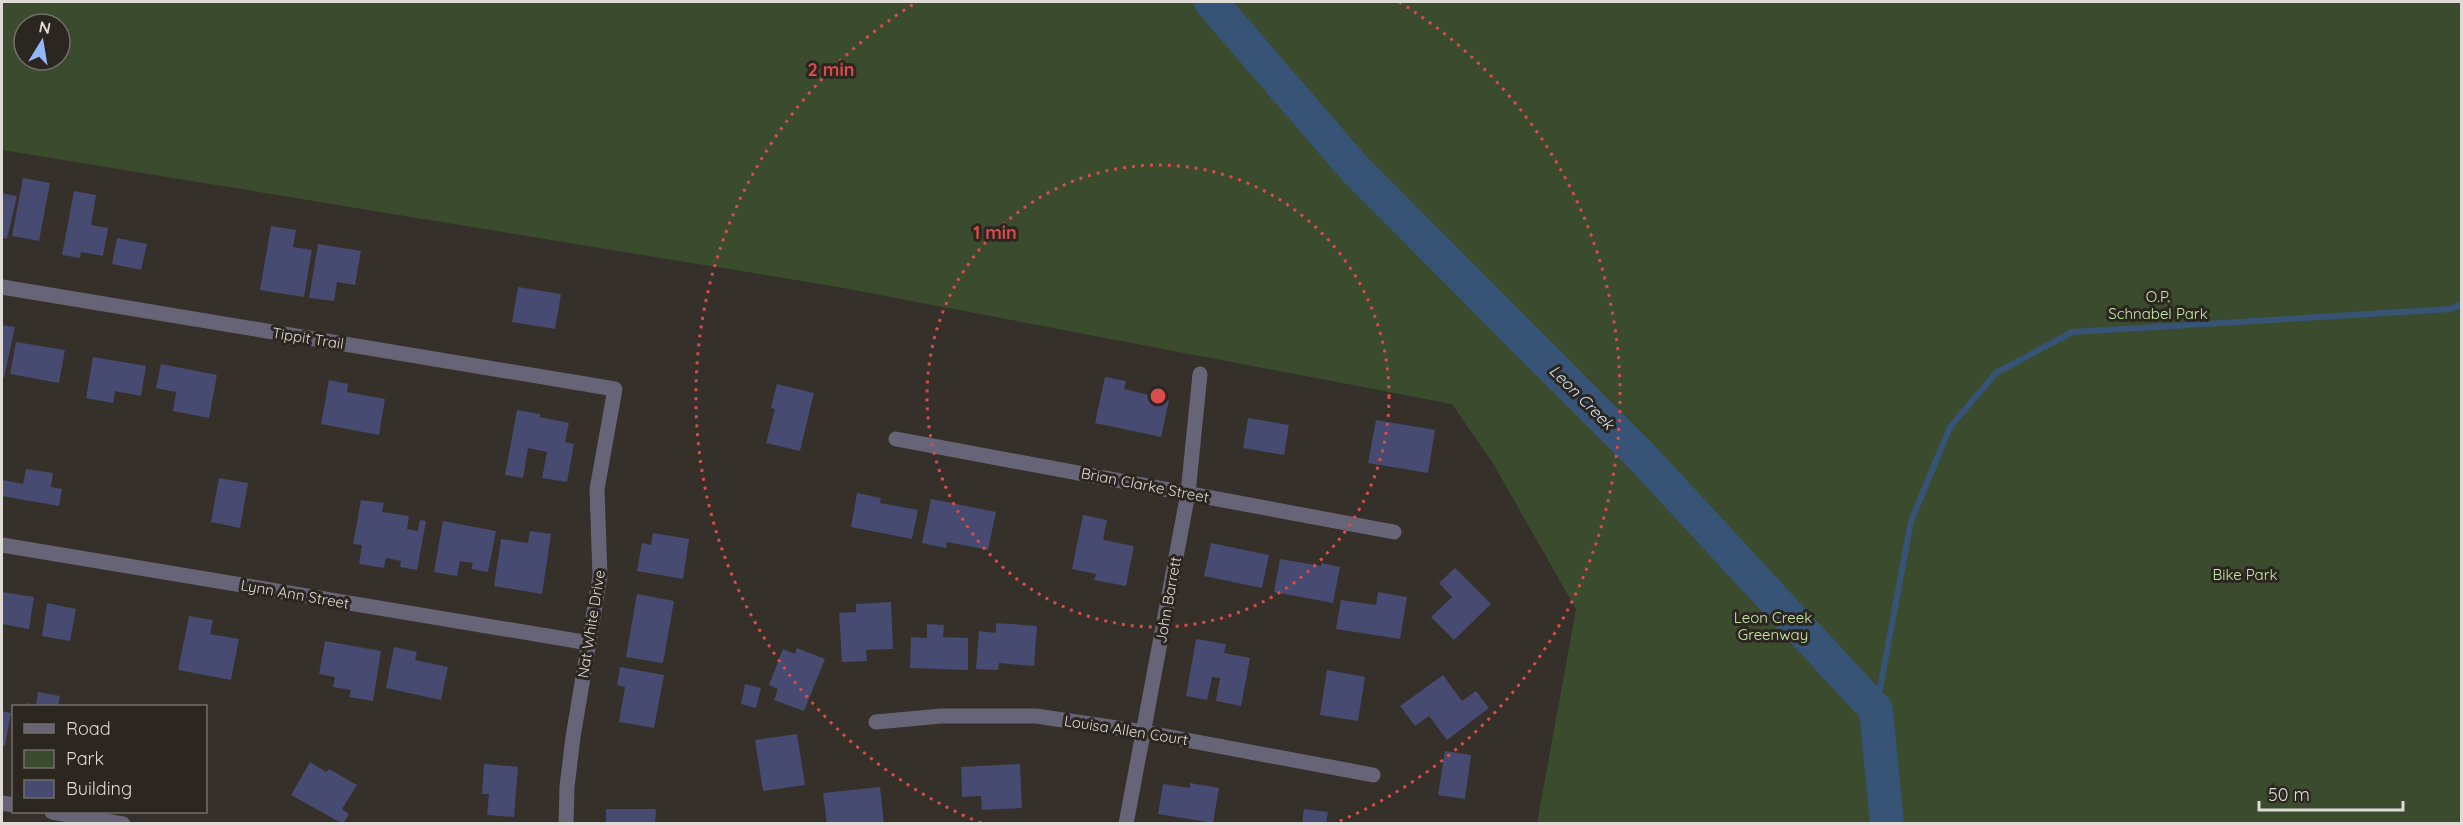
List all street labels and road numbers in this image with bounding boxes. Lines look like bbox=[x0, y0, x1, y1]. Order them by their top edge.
street label: Tippit Trail bbox=[271, 323, 345, 353]
street label: Brian Clarke Street bbox=[1079, 463, 1211, 507]
street label: John Barrett bbox=[1151, 555, 1185, 645]
street label: Nat White Drive bbox=[573, 569, 609, 679]
street label: Lynn Ann Street bbox=[239, 575, 351, 613]
street label: Louisa Allen Court bbox=[1063, 711, 1189, 749]

